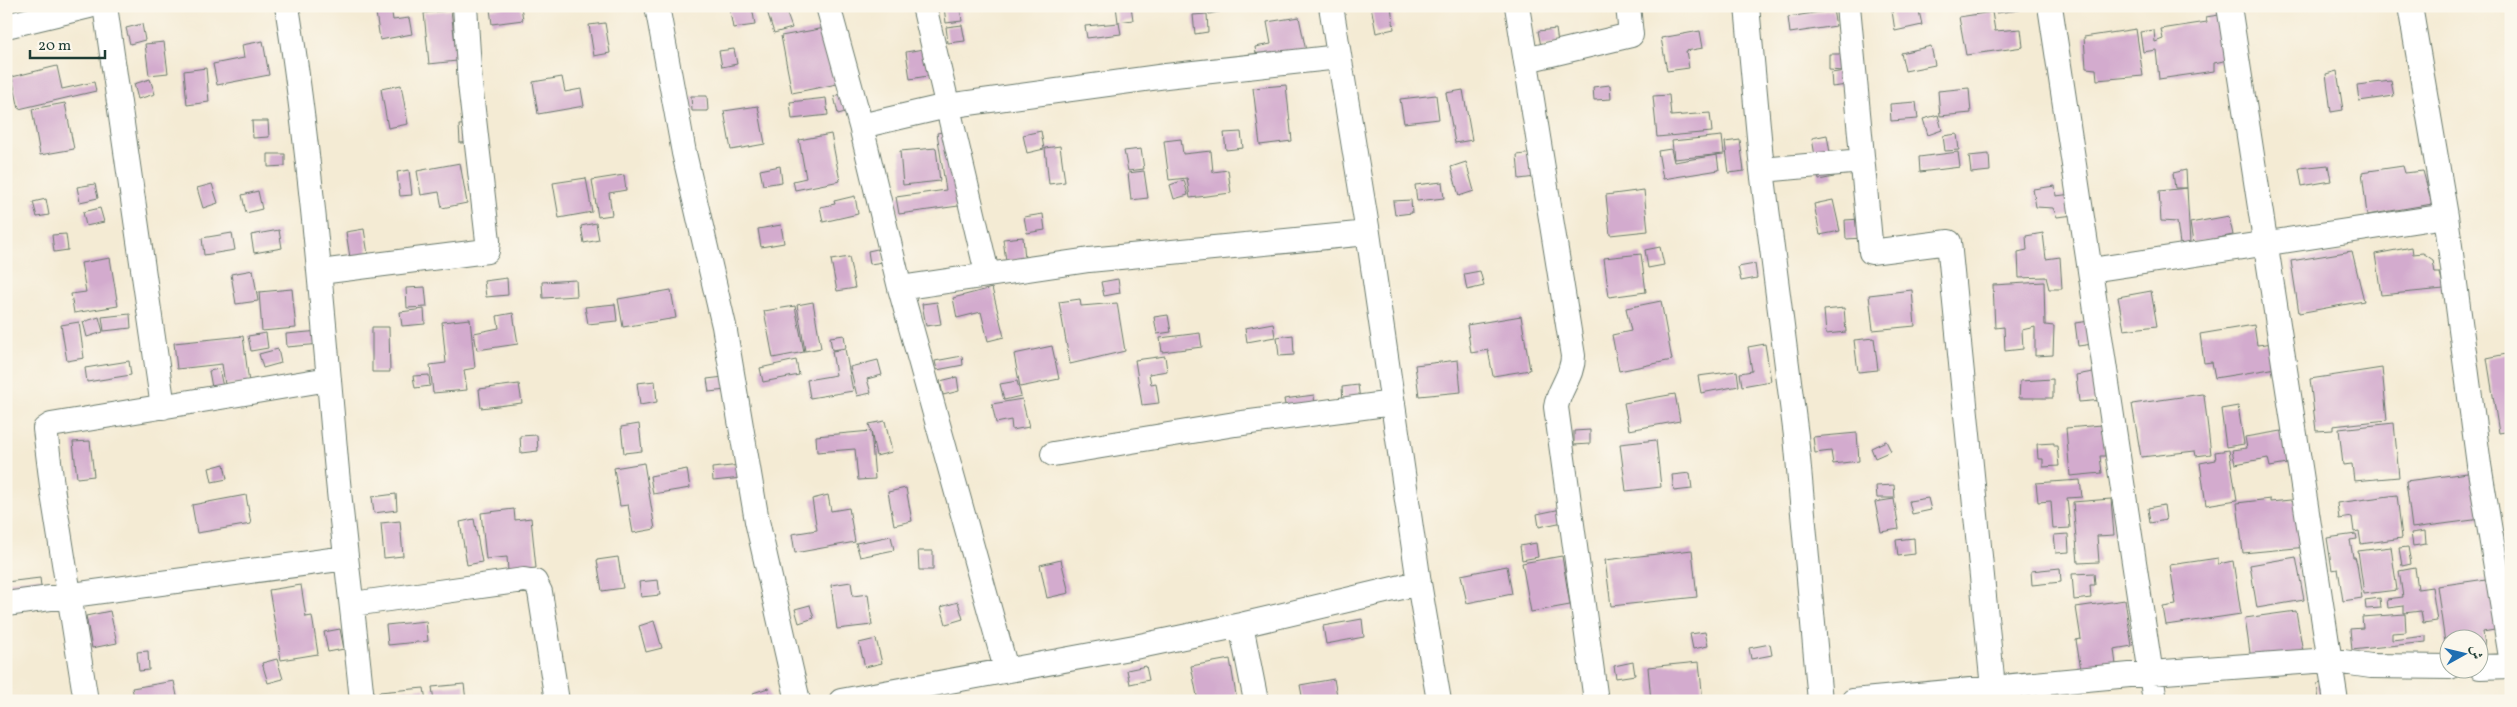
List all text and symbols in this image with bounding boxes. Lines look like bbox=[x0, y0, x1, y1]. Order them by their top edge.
scale bar bbox=[30, 28, 105, 60]
text: 20 m bbox=[38, 36, 71, 57]
north arrow bbox=[2440, 630, 2490, 680]
text: ش bbox=[2465, 644, 2486, 661]

